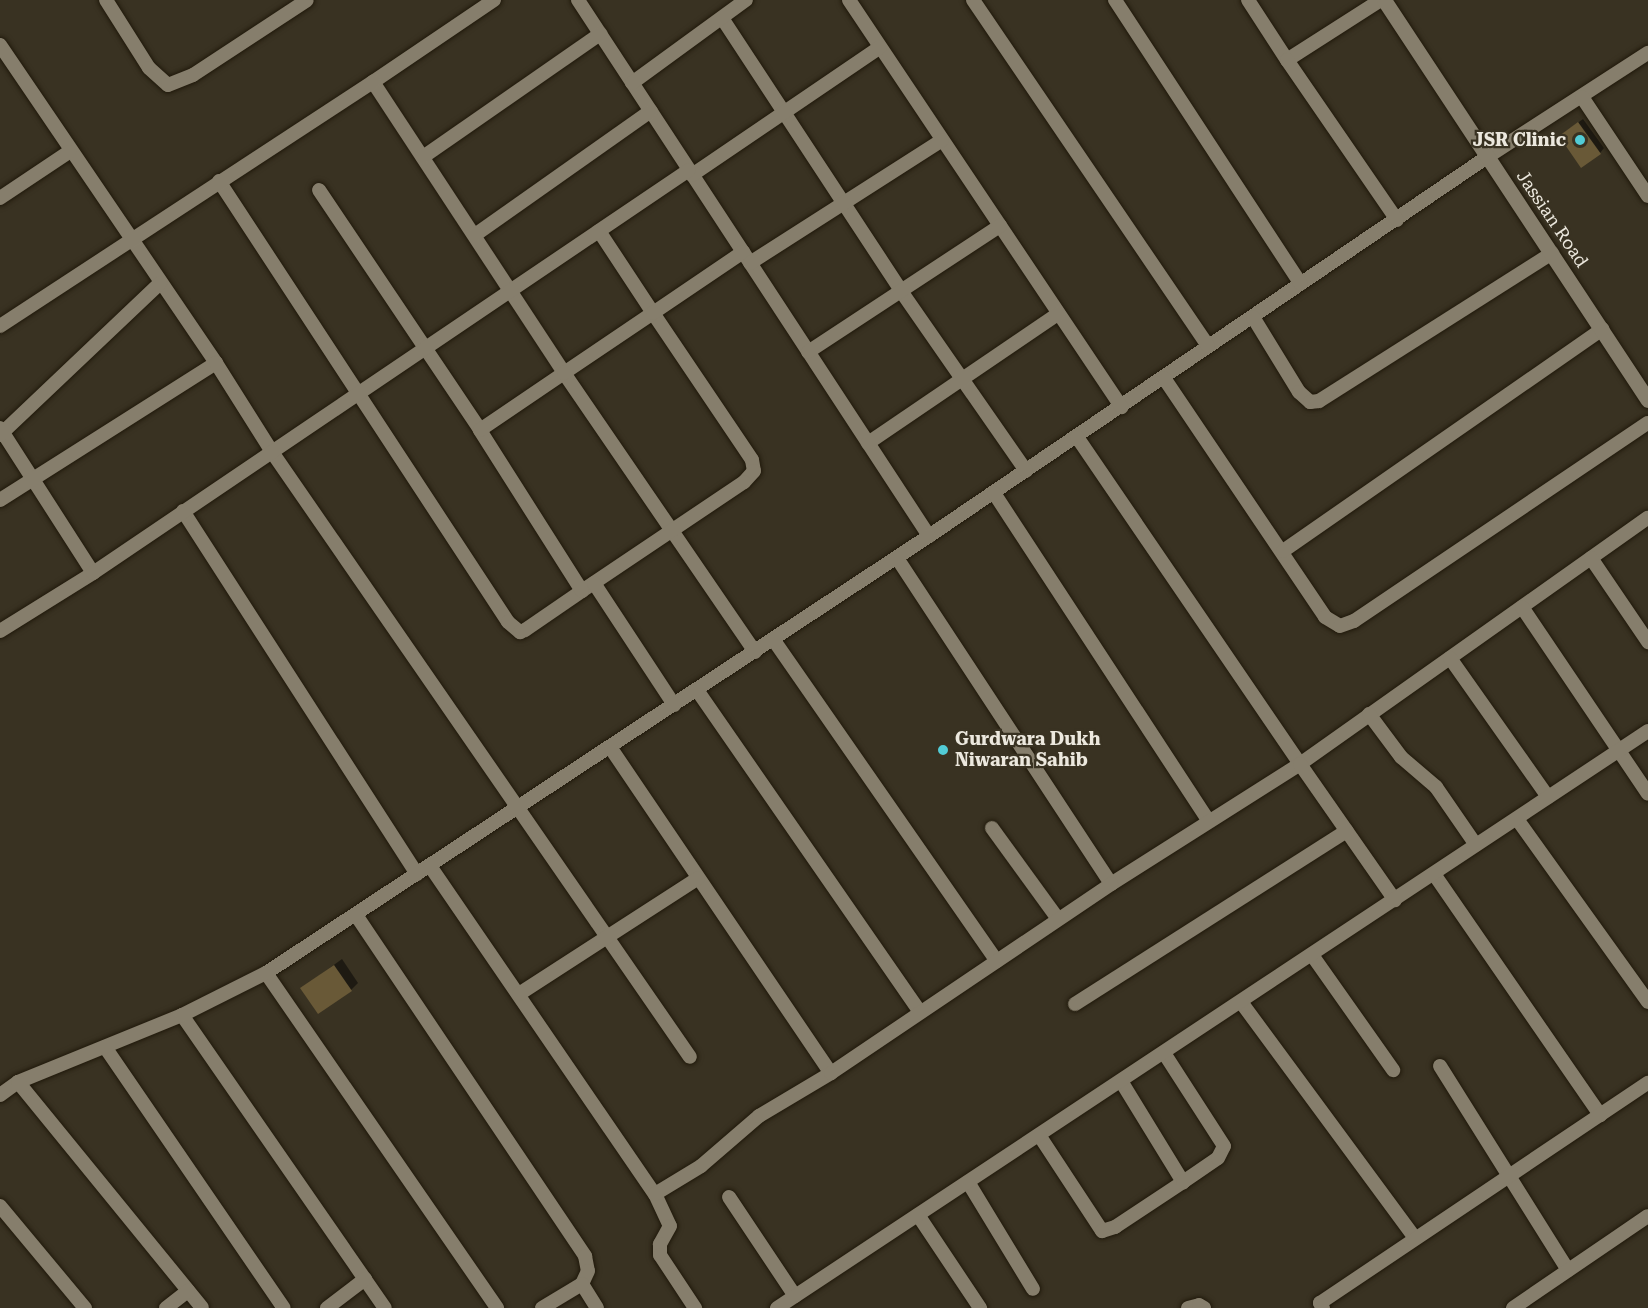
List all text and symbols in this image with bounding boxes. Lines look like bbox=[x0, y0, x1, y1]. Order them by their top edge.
place label: JSR Clinic bbox=[1473, 129, 1566, 151]
marker: JSR Clinic bbox=[1571, 131, 1589, 149]
street label: Jassian Road bbox=[1512, 166, 1592, 272]
place label: Gurdwara Dukh Niwaran Sahib bbox=[955, 729, 1100, 771]
marker: Gurdwara Dukh Niwaran Sahib bbox=[936, 743, 950, 757]

